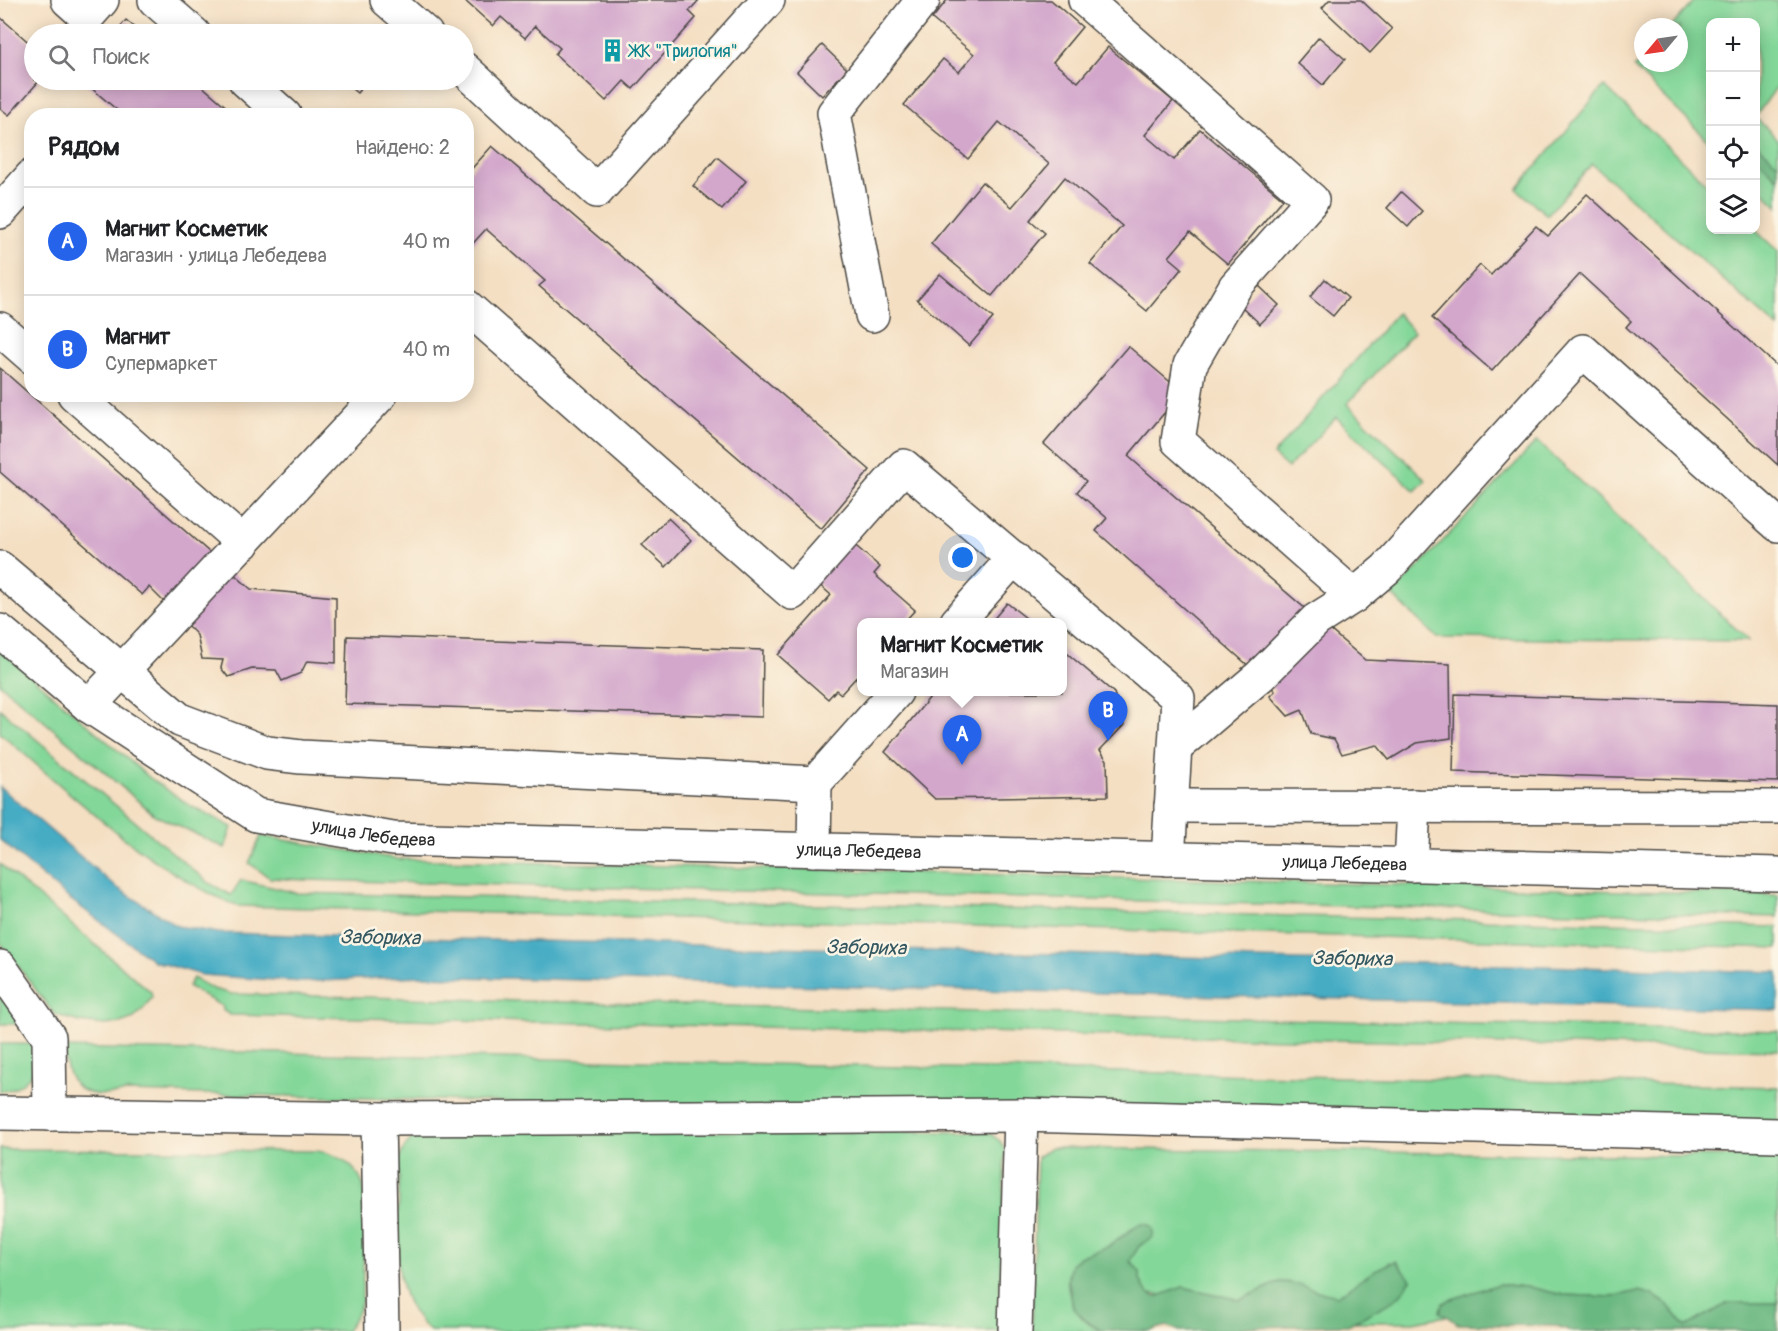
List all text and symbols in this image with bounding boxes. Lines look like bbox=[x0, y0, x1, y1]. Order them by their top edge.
north arrow bbox=[1634, 18, 1688, 72]
map controls bbox=[1706, 18, 1760, 234]
button: + bbox=[1706, 18, 1760, 72]
search box bbox=[24, 24, 474, 90]
building icon: ЖК "Трилогия" bbox=[599, 38, 625, 64]
place label: ЖК "Трилогия" bbox=[627, 40, 738, 63]
icon: search bbox=[45, 41, 78, 74]
text: Поиск bbox=[93, 43, 150, 71]
button: − bbox=[1706, 72, 1760, 126]
button: locate bbox=[1706, 126, 1760, 180]
text: Рядом bbox=[48, 131, 120, 163]
text: Найдено: 2 bbox=[355, 135, 450, 160]
button: layers bbox=[1706, 180, 1760, 234]
text: Магнит Косметик bbox=[105, 215, 268, 243]
text: A bbox=[61, 229, 74, 254]
text: 40 m bbox=[403, 229, 450, 254]
text: Магазин · улица Лебедева bbox=[105, 243, 327, 268]
text: Магнит bbox=[105, 323, 170, 351]
text: B bbox=[62, 337, 73, 362]
text: 40 m bbox=[403, 337, 450, 362]
text: Супермаркет bbox=[105, 351, 217, 376]
your location bbox=[948, 543, 977, 572]
popup bbox=[857, 618, 1067, 696]
text: Магнит Косметик bbox=[880, 631, 1044, 659]
text: Магазин bbox=[880, 659, 949, 684]
pin: B bbox=[1088, 692, 1128, 741]
pin: A bbox=[942, 716, 982, 765]
street label: улица Лебедева bbox=[309, 814, 436, 852]
street label: улица Лебедева bbox=[795, 838, 922, 864]
street label: улица Лебедева bbox=[1281, 850, 1407, 877]
water label: Забориха bbox=[339, 924, 422, 951]
water label: Забориха bbox=[825, 934, 908, 961]
water label: Забориха bbox=[1311, 945, 1394, 972]

